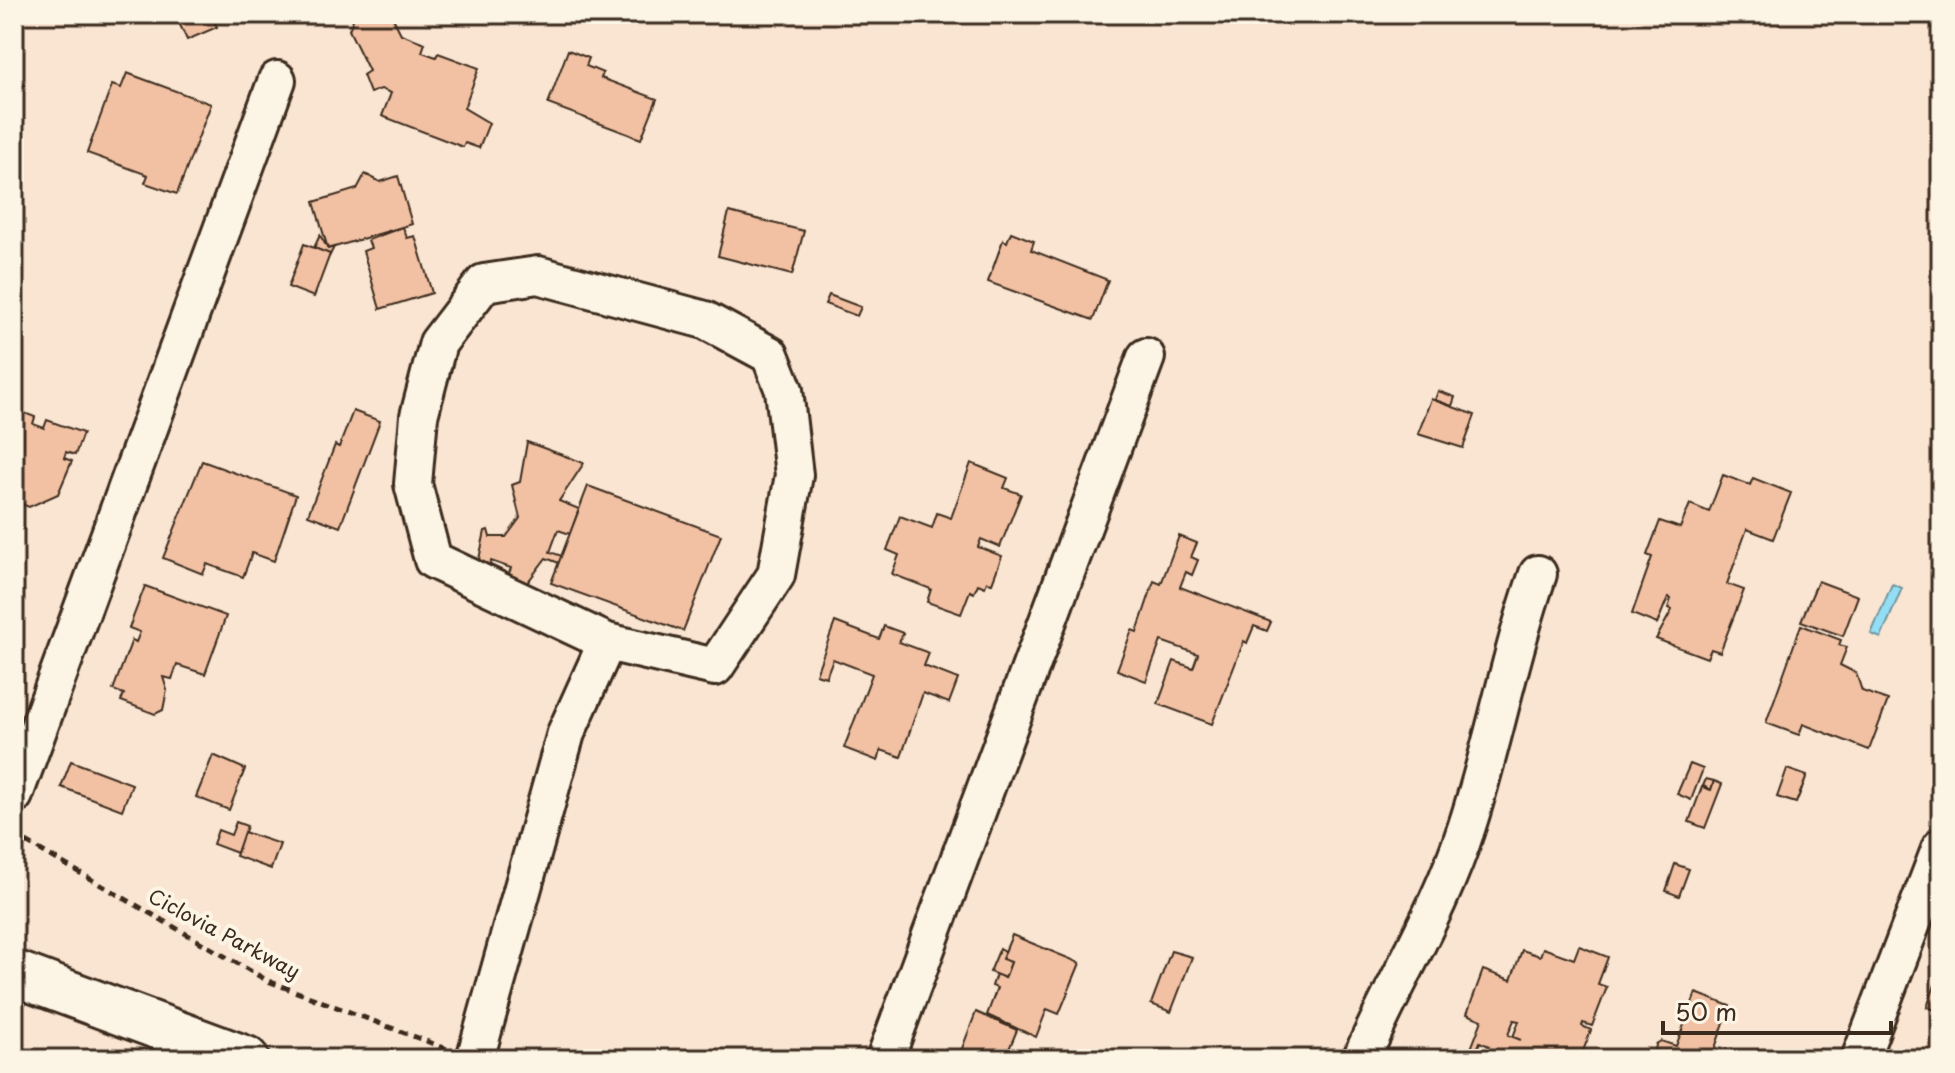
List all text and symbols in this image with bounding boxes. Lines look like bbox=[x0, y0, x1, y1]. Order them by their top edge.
street label: Ciclovia Parkway bbox=[143, 880, 306, 986]
scale bar bbox=[1663, 985, 1891, 1035]
text: 50 m bbox=[1675, 993, 1737, 1029]

